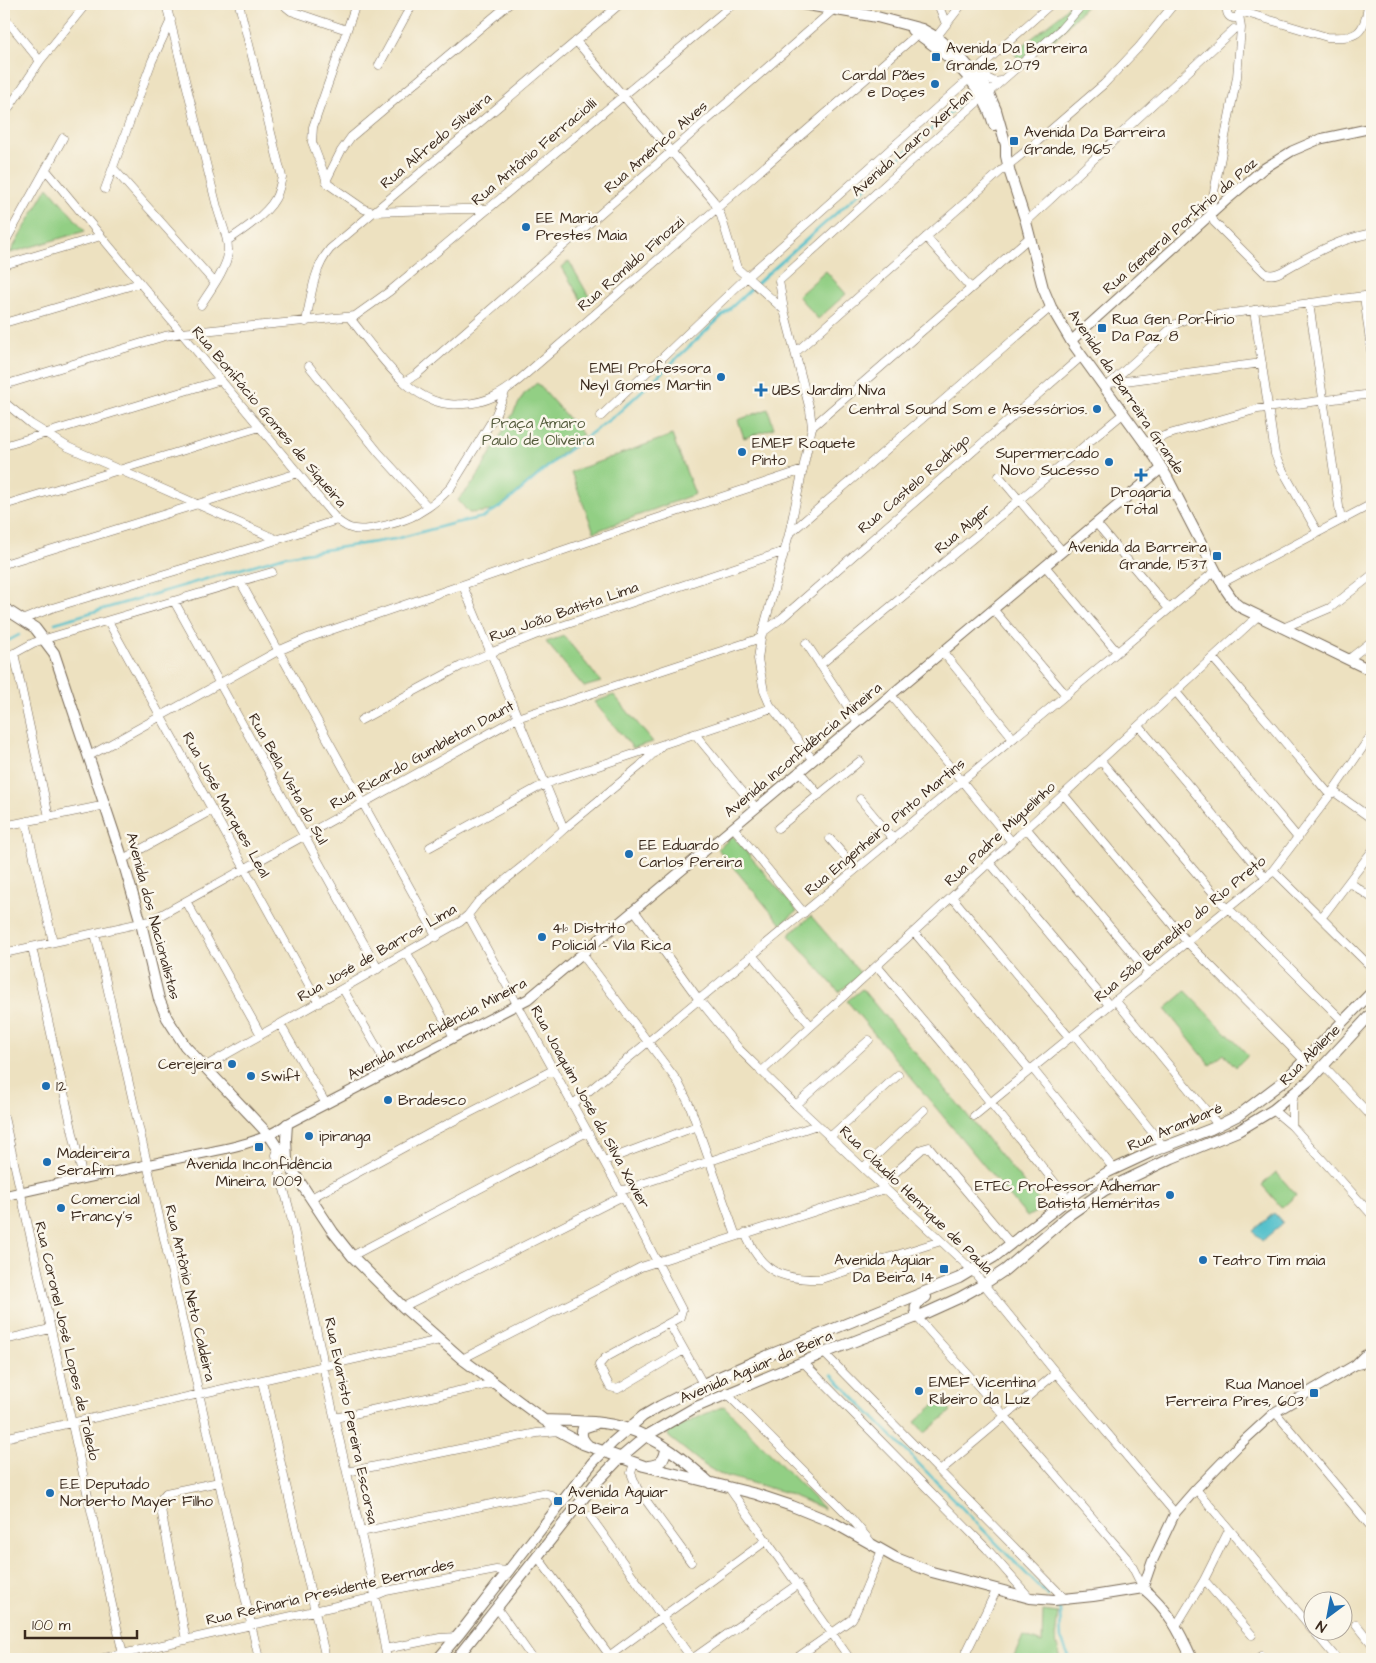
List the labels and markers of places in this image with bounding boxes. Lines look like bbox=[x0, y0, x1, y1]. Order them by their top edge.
place label: Avenida Da Barreira Grande, 2079 bbox=[946, 38, 1087, 76]
marker: Avenida Da Barreira Grande, 2079 bbox=[930, 51, 942, 63]
place label: Cardal Pães e Doçes bbox=[842, 65, 925, 103]
marker: Cardal Pães e Doçes bbox=[929, 78, 941, 90]
place label: Avenida Da Barreira Grande, 1965 bbox=[1024, 122, 1165, 160]
marker: Avenida Da Barreira Grande, 1965 bbox=[1008, 135, 1020, 147]
place label: EE Maria Prestes Maia bbox=[536, 208, 628, 246]
marker: EE Maria Prestes Maia bbox=[520, 221, 532, 233]
place label: Rua Gen. Porfírio Da Paz, 8 bbox=[1112, 309, 1235, 347]
marker: Rua Gen. Porfírio Da Paz, 8 bbox=[1096, 322, 1108, 334]
place label: EMEI Professora Neyl Gomes Martin bbox=[581, 358, 711, 397]
marker: EMEI Professora Neyl Gomes Martin bbox=[715, 371, 727, 383]
place label: UBS Jardim Niva bbox=[772, 380, 886, 401]
marker: UBS Jardim Niva bbox=[754, 383, 768, 397]
place label: Central Sound Som e Assessórios. bbox=[849, 399, 1087, 420]
marker: Central Sound Som e Assessórios. bbox=[1091, 403, 1103, 415]
place label: EMEF Roquete Pinto bbox=[752, 433, 855, 471]
place label: Supermercado Novo Sucesso bbox=[996, 443, 1100, 481]
marker: EMEF Roquete Pinto bbox=[736, 446, 748, 458]
marker: Supermercado Novo Sucesso bbox=[1103, 456, 1115, 468]
marker: Drogaria Total bbox=[1135, 469, 1147, 481]
place label: Drogaria Total bbox=[1111, 482, 1171, 520]
place label: Avenida da Barreira Grande, 1537 bbox=[1068, 537, 1207, 575]
marker: Avenida da Barreira Grande, 1537 bbox=[1211, 550, 1223, 562]
place label: EE Eduardo Carlos Pereira bbox=[639, 835, 742, 873]
marker: EE Eduardo Carlos Pereira bbox=[623, 848, 635, 860]
place label: 41º Distrito Policial - Vila Rica bbox=[552, 918, 671, 956]
marker: 41º Distrito Policial - Vila Rica bbox=[536, 931, 548, 943]
place label: Cerejeira bbox=[158, 1054, 222, 1075]
marker: Cerejeira bbox=[226, 1058, 238, 1070]
place label: Swift bbox=[261, 1066, 300, 1087]
marker: Swift bbox=[245, 1070, 257, 1082]
place label: 12 bbox=[56, 1076, 67, 1097]
marker: 12 bbox=[40, 1080, 52, 1092]
place label: Bradesco bbox=[398, 1090, 466, 1111]
marker: Bradesco bbox=[382, 1094, 394, 1106]
place label: ipiranga bbox=[319, 1126, 371, 1148]
marker: ipiranga bbox=[303, 1130, 315, 1142]
marker: Avenida Inconfidência Mineira, 1009 bbox=[253, 1141, 265, 1153]
place label: Madeireira Serafim bbox=[57, 1143, 130, 1181]
place label: Avenida Inconfidência Mineira, 1009 bbox=[186, 1154, 332, 1192]
marker: Madeireira Serafim bbox=[41, 1156, 53, 1168]
place label: ETEC Professor Adhemar Batista Heméritas bbox=[975, 1176, 1160, 1214]
place label: Comercial Francy's bbox=[71, 1189, 140, 1228]
marker: ETEC Professor Adhemar Batista Heméritas bbox=[1164, 1189, 1176, 1201]
marker: Comercial Francy's bbox=[55, 1202, 67, 1214]
place label: Avenida Aguiar Da Beira, 14 bbox=[834, 1250, 934, 1288]
place label: Teatro Tim maia bbox=[1213, 1250, 1326, 1271]
marker: Teatro Tim maia bbox=[1197, 1254, 1209, 1266]
marker: Avenida Aguiar Da Beira, 14 bbox=[938, 1263, 950, 1275]
place label: EMEF Vicentina Ribeiro da Luz bbox=[929, 1372, 1036, 1410]
place label: Rua Manoel Ferreira Pires, 603 bbox=[1166, 1374, 1304, 1412]
marker: EMEF Vicentina Ribeiro da Luz bbox=[913, 1385, 925, 1397]
marker: Rua Manoel Ferreira Pires, 603 bbox=[1308, 1387, 1320, 1399]
place label: E.E Deputado Norberto Mayer Filho bbox=[60, 1474, 214, 1513]
place label: Avenida Aguiar Da Beira bbox=[568, 1482, 668, 1520]
marker: E.E Deputado Norberto Mayer Filho bbox=[44, 1487, 56, 1499]
marker: Avenida Aguiar Da Beira bbox=[552, 1495, 564, 1507]

